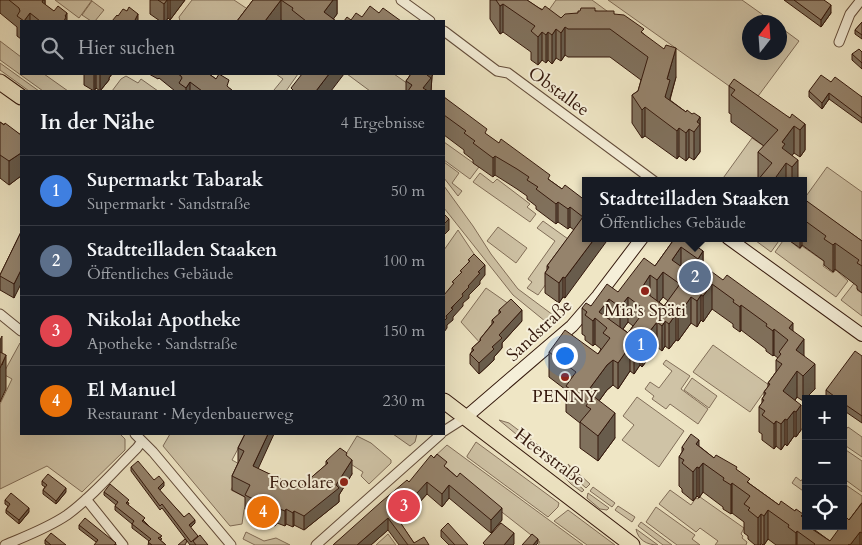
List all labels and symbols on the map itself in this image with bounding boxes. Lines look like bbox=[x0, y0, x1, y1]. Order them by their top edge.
north arrow bbox=[742, 15, 787, 60]
street label: Obstallee bbox=[523, 61, 594, 122]
pin: 2 bbox=[679, 258, 711, 296]
marker: Mia's Späti bbox=[639, 285, 651, 297]
street label: Sandstraße bbox=[501, 293, 578, 367]
place label: Mia's Späti bbox=[604, 298, 686, 323]
pin: 1 bbox=[625, 326, 657, 364]
your location bbox=[552, 343, 578, 369]
marker: PENNY bbox=[559, 371, 571, 383]
place label: PENNY bbox=[532, 384, 599, 409]
street label: Heerstraße bbox=[509, 422, 590, 492]
place label: Focolare bbox=[269, 470, 334, 495]
marker: Focolare bbox=[338, 476, 350, 488]
pin: 3 bbox=[388, 487, 420, 525]
pin: 4 bbox=[247, 493, 279, 531]

